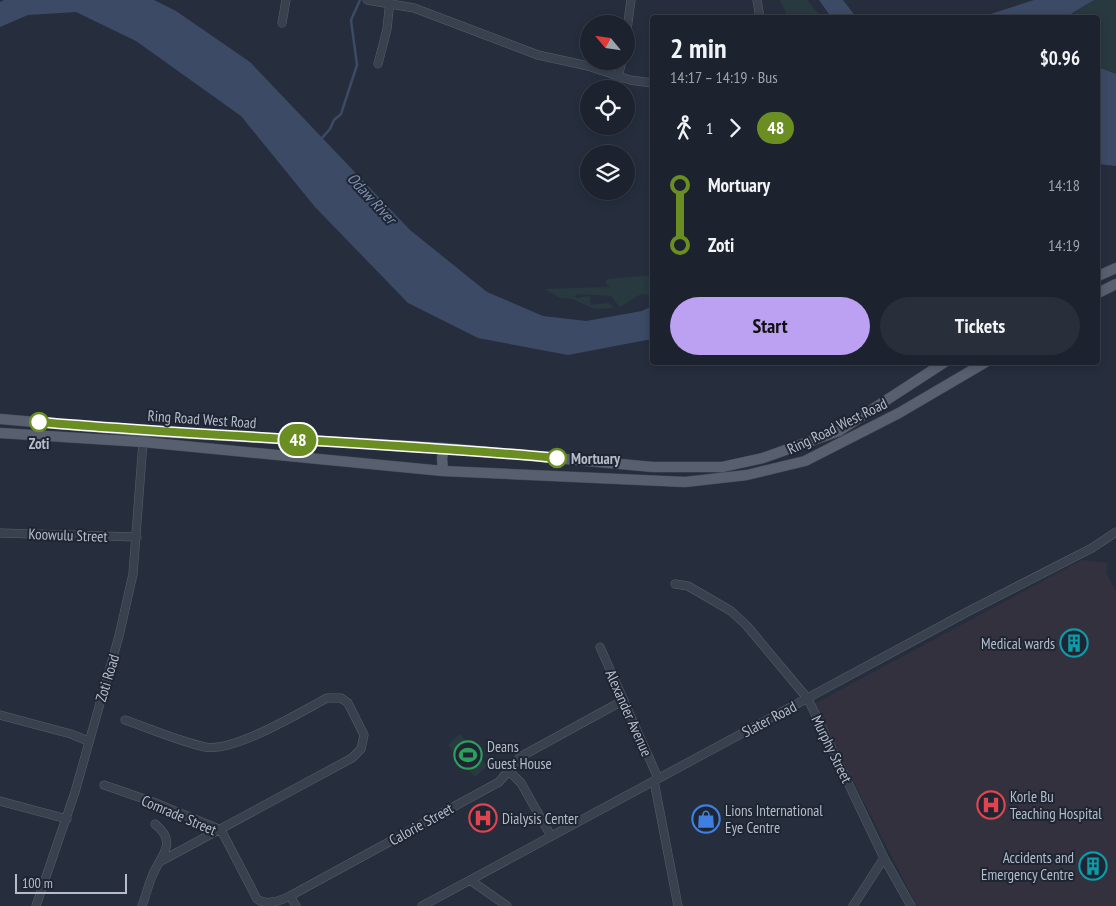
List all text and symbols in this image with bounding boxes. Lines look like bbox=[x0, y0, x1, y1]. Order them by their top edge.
north arrow bbox=[580, 15, 635, 70]
map controls bbox=[580, 15, 635, 200]
text: 2 min bbox=[670, 29, 727, 66]
text: $0.96 bbox=[1040, 46, 1080, 70]
text: 14:17 – 14:19 · Bus bbox=[670, 67, 778, 87]
button: locate bbox=[580, 80, 635, 135]
icon: walk bbox=[670, 114, 698, 142]
icon: forward bbox=[721, 114, 749, 142]
text: 48 bbox=[767, 116, 784, 139]
text: 1 bbox=[706, 118, 713, 138]
button: layers bbox=[580, 145, 635, 200]
water label: Odaw River bbox=[343, 168, 403, 230]
text: Mortuary bbox=[708, 173, 770, 197]
text: 14:18 bbox=[1048, 175, 1080, 195]
text: Zoti bbox=[708, 233, 734, 257]
text: 14:19 bbox=[1048, 235, 1080, 255]
button: Start bbox=[670, 297, 870, 355]
button: Tickets bbox=[880, 297, 1080, 355]
street label: Ring Road West Road bbox=[784, 394, 890, 458]
street label: Ring Road West Road bbox=[147, 406, 257, 432]
marker: Zoti bbox=[29, 412, 49, 432]
line badge: 48 bbox=[276, 424, 320, 456]
text: 48 bbox=[289, 428, 307, 451]
place label: Zoti bbox=[29, 434, 49, 453]
marker: Mortuary bbox=[547, 448, 567, 468]
place label: Mortuary bbox=[571, 449, 621, 468]
street label: Koowulu Street bbox=[28, 524, 108, 546]
building icon: Medical wards bbox=[1059, 628, 1089, 658]
place label: Medical wards bbox=[981, 634, 1055, 653]
street label: Zoti Road bbox=[91, 652, 123, 704]
street label: Alexander Avenue bbox=[601, 667, 657, 759]
street label: Slater Road bbox=[738, 697, 800, 741]
street label: Murphy Street bbox=[808, 712, 856, 786]
place label: Deans Guest House bbox=[487, 737, 552, 773]
sports icon: Deans Guest House bbox=[453, 740, 483, 770]
place label: Korle Bu Teaching Hospital bbox=[1010, 787, 1102, 823]
hospital icon: Korle Bu Teaching Hospital bbox=[976, 790, 1006, 820]
street label: Comrade Street bbox=[139, 791, 219, 839]
street label: Calorie Street bbox=[386, 799, 456, 849]
place label: Lions International Eye Centre bbox=[725, 801, 823, 837]
hospital icon: Dialysis Center bbox=[468, 803, 498, 833]
shop icon: Lions International Eye Centre bbox=[691, 804, 721, 834]
place label: Dialysis Center bbox=[502, 809, 579, 828]
place label: Accidents and Emergency Centre bbox=[981, 848, 1074, 884]
building icon: Accidents and Emergency Centre bbox=[1078, 851, 1108, 881]
scale bar bbox=[15, 871, 128, 894]
text: 100 m bbox=[22, 874, 53, 892]

